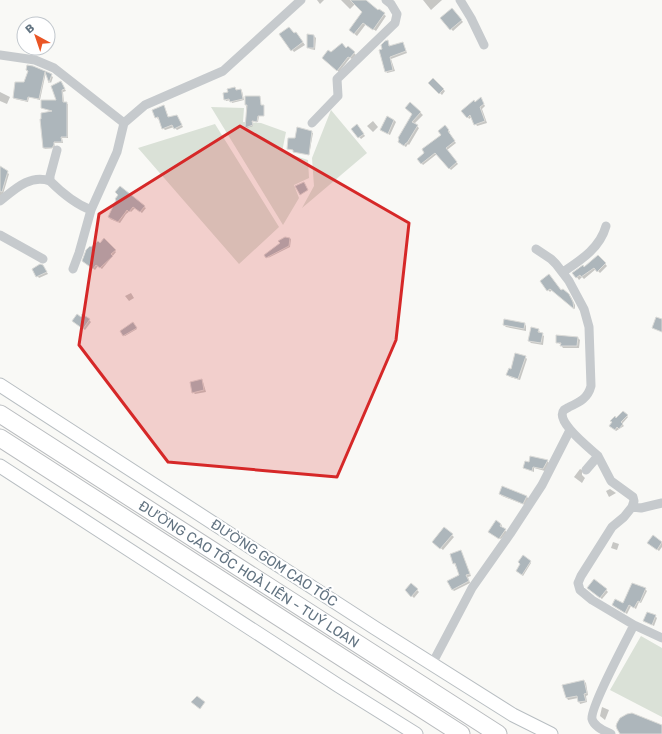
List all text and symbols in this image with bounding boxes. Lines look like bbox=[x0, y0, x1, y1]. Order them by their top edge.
north arrow bbox=[16, 16, 56, 56]
text: B bbox=[23, 21, 37, 36]
street label: ĐƯỜNG CAO TỐC HOÀ LIÊN - TUÝ LOAN bbox=[136, 497, 363, 651]
street label: ĐƯỜNG GOM CAO TỐC bbox=[207, 513, 342, 610]

